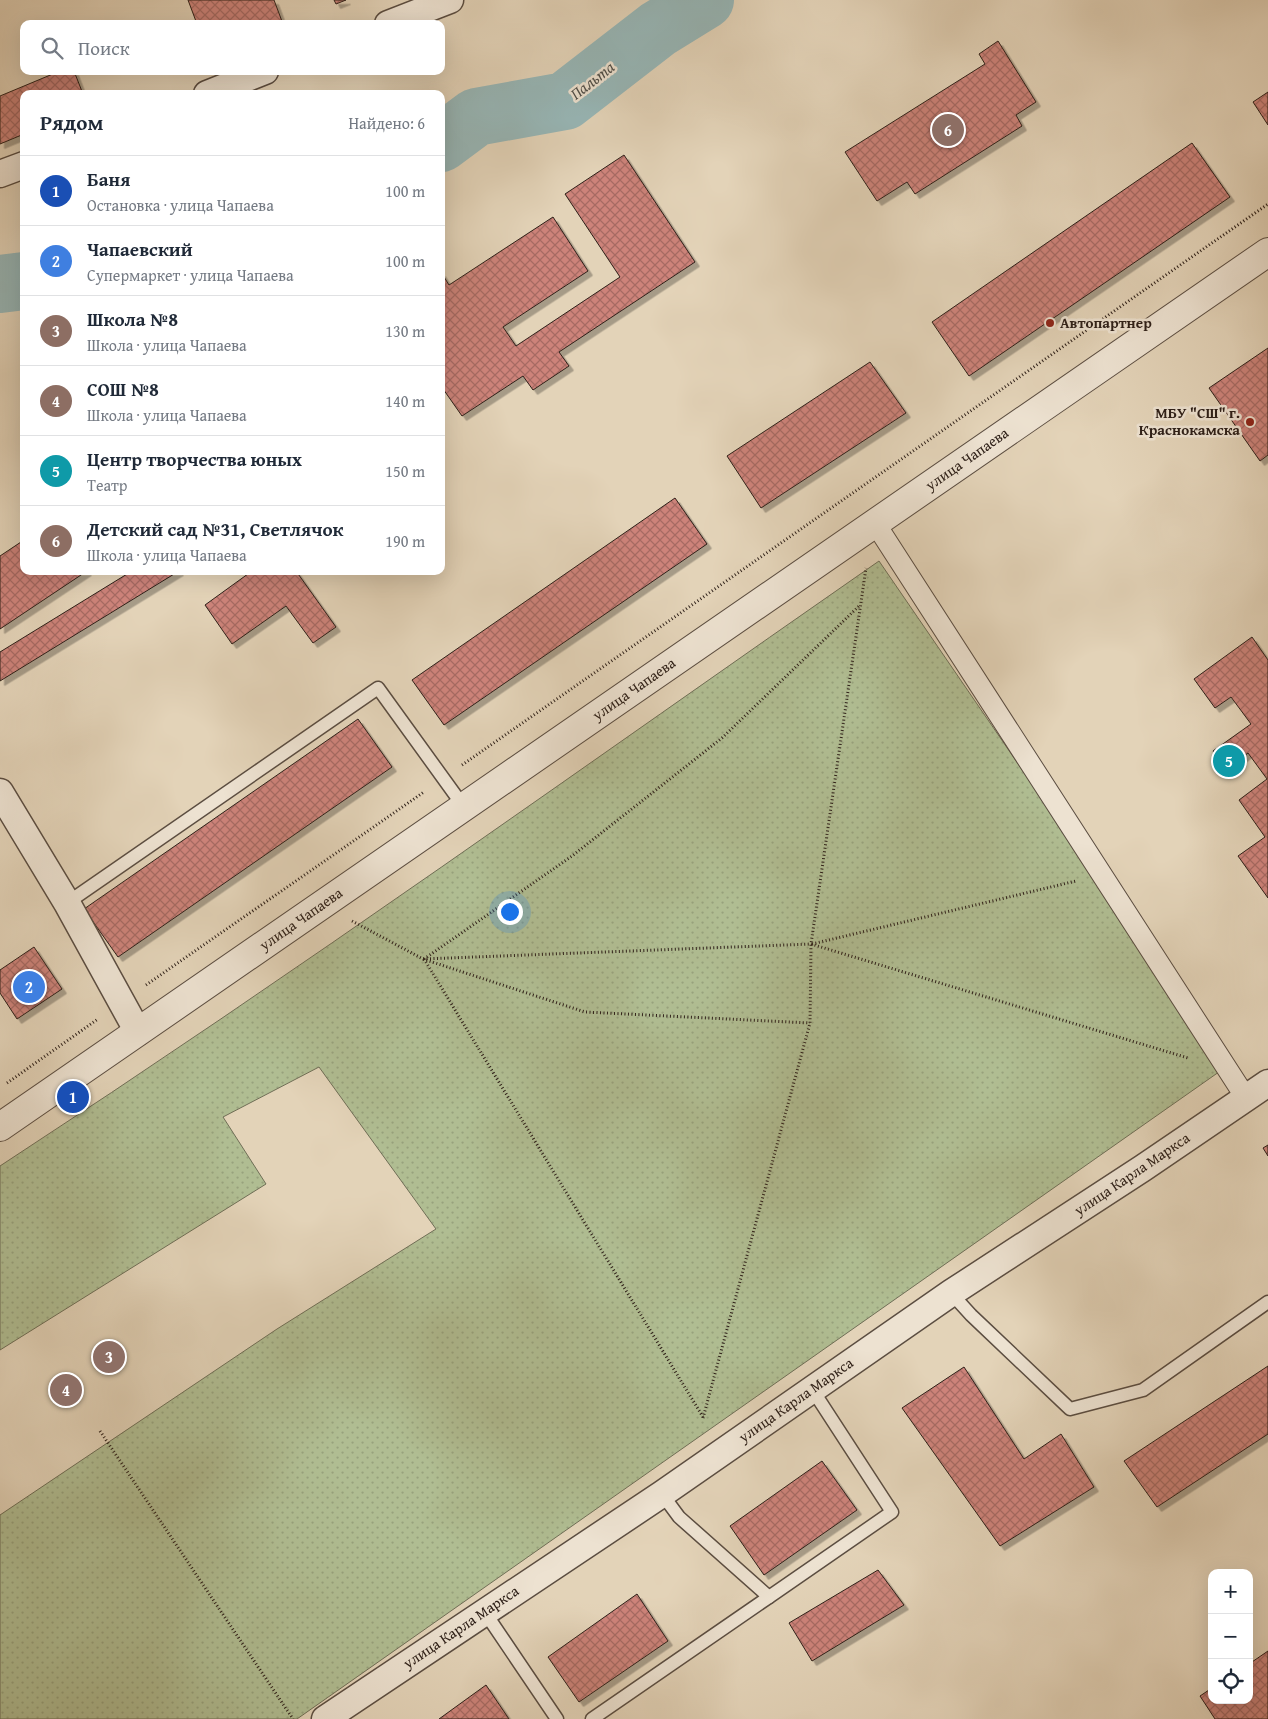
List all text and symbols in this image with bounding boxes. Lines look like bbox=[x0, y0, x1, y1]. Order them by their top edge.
search box bbox=[20, 20, 445, 75]
icon: search bbox=[38, 34, 66, 62]
text: Поиск bbox=[78, 34, 130, 62]
water label: Пальта bbox=[565, 55, 620, 105]
text: Рядом bbox=[40, 107, 103, 138]
text: Найдено: 6 bbox=[348, 111, 425, 135]
pin: 6 bbox=[932, 111, 964, 149]
text: Баня bbox=[87, 165, 130, 193]
text: 1 bbox=[52, 179, 60, 203]
text: 100 m bbox=[385, 179, 425, 203]
text: Остановка · улица Чапаева bbox=[87, 193, 274, 217]
text: Чапаевский bbox=[87, 235, 193, 263]
text: 2 bbox=[52, 249, 60, 273]
text: 100 m bbox=[385, 249, 425, 273]
text: Супермаркет · улица Чапаева bbox=[87, 263, 294, 287]
text: Школа №8 bbox=[87, 305, 178, 333]
place label: Автопартнер bbox=[1060, 312, 1152, 333]
marker: Автопартнер bbox=[1044, 317, 1056, 329]
text: 3 bbox=[52, 319, 60, 343]
text: 130 m bbox=[385, 319, 425, 343]
text: Школа · улица Чапаева bbox=[87, 333, 247, 357]
text: СОШ №8 bbox=[87, 375, 159, 403]
text: 4 bbox=[52, 389, 60, 413]
text: 140 m bbox=[385, 389, 425, 413]
place label: МБУ "СШ" г. Краснокамска bbox=[1139, 402, 1240, 440]
text: Школа · улица Чапаева bbox=[87, 403, 247, 427]
marker: МБУ "СШ" г. Краснокамска bbox=[1244, 416, 1256, 428]
street label: улица Чапаева bbox=[920, 422, 1013, 496]
text: Центр творчества юных bbox=[87, 445, 302, 473]
text: 5 bbox=[52, 459, 60, 483]
text: 150 m bbox=[385, 459, 425, 483]
text: Театр bbox=[87, 473, 127, 497]
text: Детский сад №31, Светлячок bbox=[87, 515, 343, 543]
text: 6 bbox=[52, 529, 60, 553]
text: 190 m bbox=[385, 529, 425, 553]
text: Школа · улица Чапаева bbox=[87, 543, 247, 567]
street label: улица Чапаева bbox=[587, 652, 680, 726]
pin: 5 bbox=[1213, 742, 1245, 780]
street label: улица Чапаева bbox=[254, 882, 347, 956]
your location bbox=[497, 899, 523, 925]
pin: 2 bbox=[13, 968, 45, 1006]
pin: 1 bbox=[57, 1078, 89, 1116]
street label: улица Карла Маркса bbox=[1069, 1126, 1195, 1221]
pin: 3 bbox=[93, 1338, 125, 1376]
street label: улица Карла Маркса bbox=[733, 1352, 858, 1448]
pin: 4 bbox=[50, 1371, 82, 1409]
map controls bbox=[1208, 1569, 1253, 1704]
button: + bbox=[1208, 1569, 1253, 1614]
street label: улица Карла Маркса bbox=[398, 1579, 524, 1674]
button: − bbox=[1208, 1614, 1253, 1659]
button: locate bbox=[1208, 1659, 1253, 1704]

